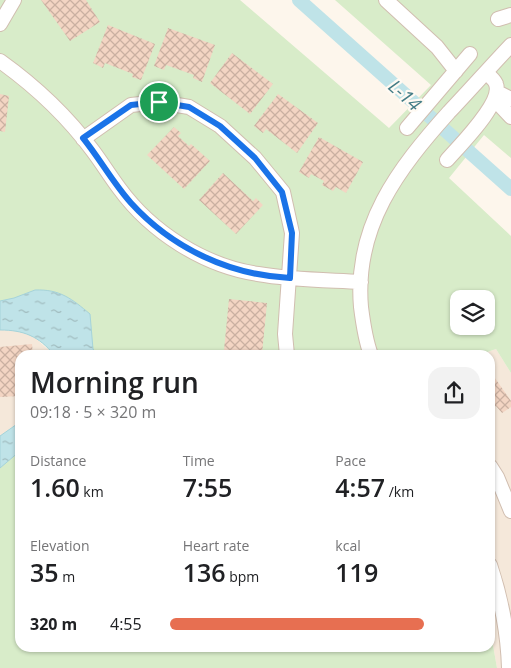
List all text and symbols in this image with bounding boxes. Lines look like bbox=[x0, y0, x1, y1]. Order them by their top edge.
water label: L-14 bbox=[383, 73, 427, 117]
pin bbox=[138, 81, 180, 123]
icon: arrive bbox=[145, 88, 173, 116]
map controls bbox=[450, 290, 495, 335]
button: layers bbox=[450, 290, 495, 335]
text: Morning run bbox=[30, 363, 199, 401]
button: share bbox=[428, 367, 480, 419]
text: 09:18 · 5 × 320 m bbox=[30, 401, 156, 423]
text: Distance bbox=[30, 451, 86, 470]
text: Time bbox=[183, 451, 215, 470]
text: Pace bbox=[335, 451, 366, 470]
text: 1.60 bbox=[30, 470, 80, 504]
text: 7:55 bbox=[183, 470, 232, 504]
text: 4:57 bbox=[335, 470, 385, 504]
text: km bbox=[80, 482, 104, 501]
text: /km bbox=[385, 482, 414, 501]
text: Elevation bbox=[30, 536, 89, 555]
text: Heart rate bbox=[183, 536, 249, 555]
text: kcal bbox=[335, 536, 361, 555]
text: 35 bbox=[30, 555, 59, 589]
text: 136 bbox=[183, 555, 226, 589]
text: 119 bbox=[335, 555, 378, 589]
text: m bbox=[59, 567, 75, 586]
text: bpm bbox=[226, 567, 259, 586]
text: 320 m bbox=[30, 613, 77, 635]
text: 4:55 bbox=[110, 613, 142, 635]

